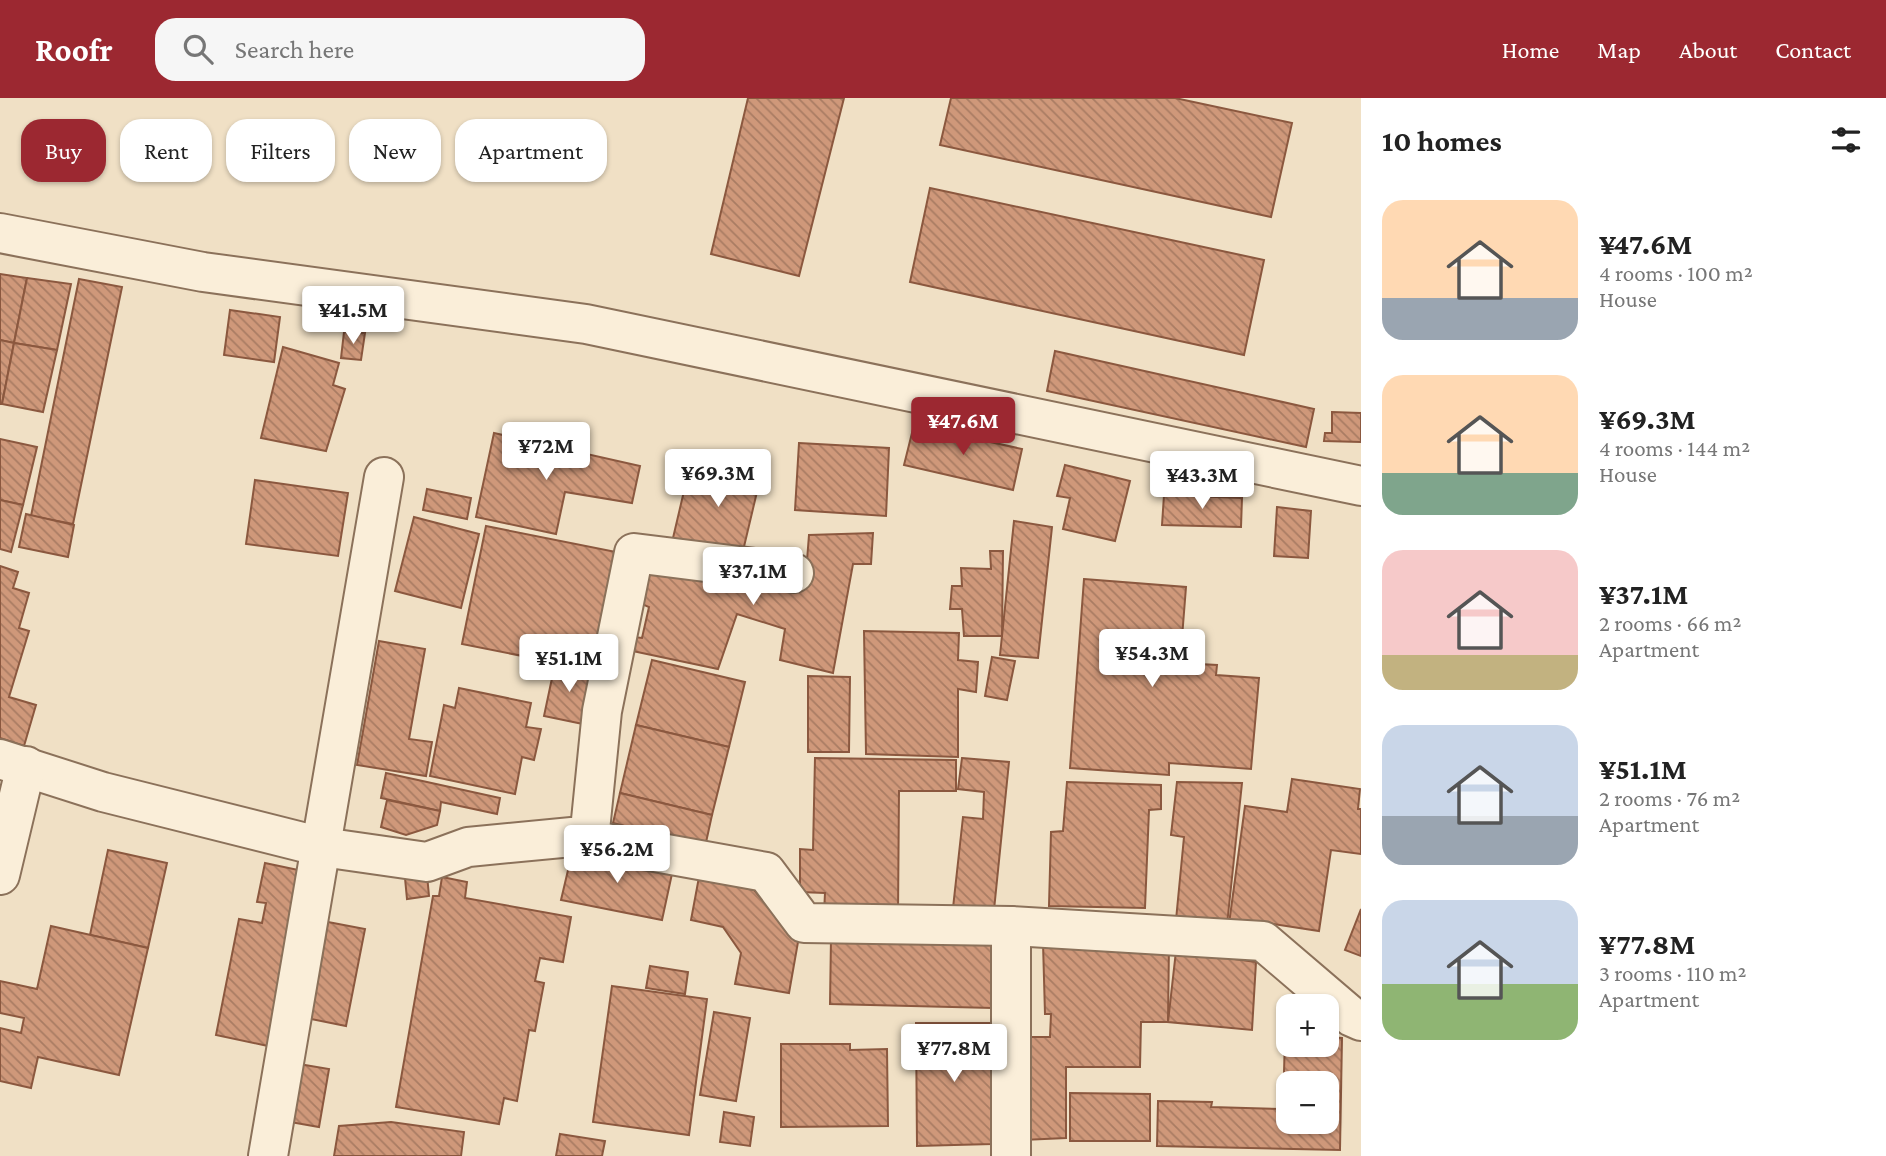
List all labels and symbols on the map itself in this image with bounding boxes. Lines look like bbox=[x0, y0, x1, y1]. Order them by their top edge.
pin: ¥41.5M bbox=[296, 286, 410, 346]
pin: ¥47.6M bbox=[906, 398, 1020, 457]
pin: ¥72M bbox=[505, 422, 587, 482]
pin: ¥69.3M bbox=[661, 450, 775, 509]
pin: ¥43.3M bbox=[1145, 452, 1259, 511]
pin: ¥37.1M bbox=[696, 547, 810, 607]
pin: ¥54.3M bbox=[1095, 630, 1209, 689]
pin: ¥51.1M bbox=[512, 634, 626, 694]
pin: ¥56.2M bbox=[560, 826, 674, 885]
pin: ¥77.8M bbox=[897, 1024, 1011, 1084]

